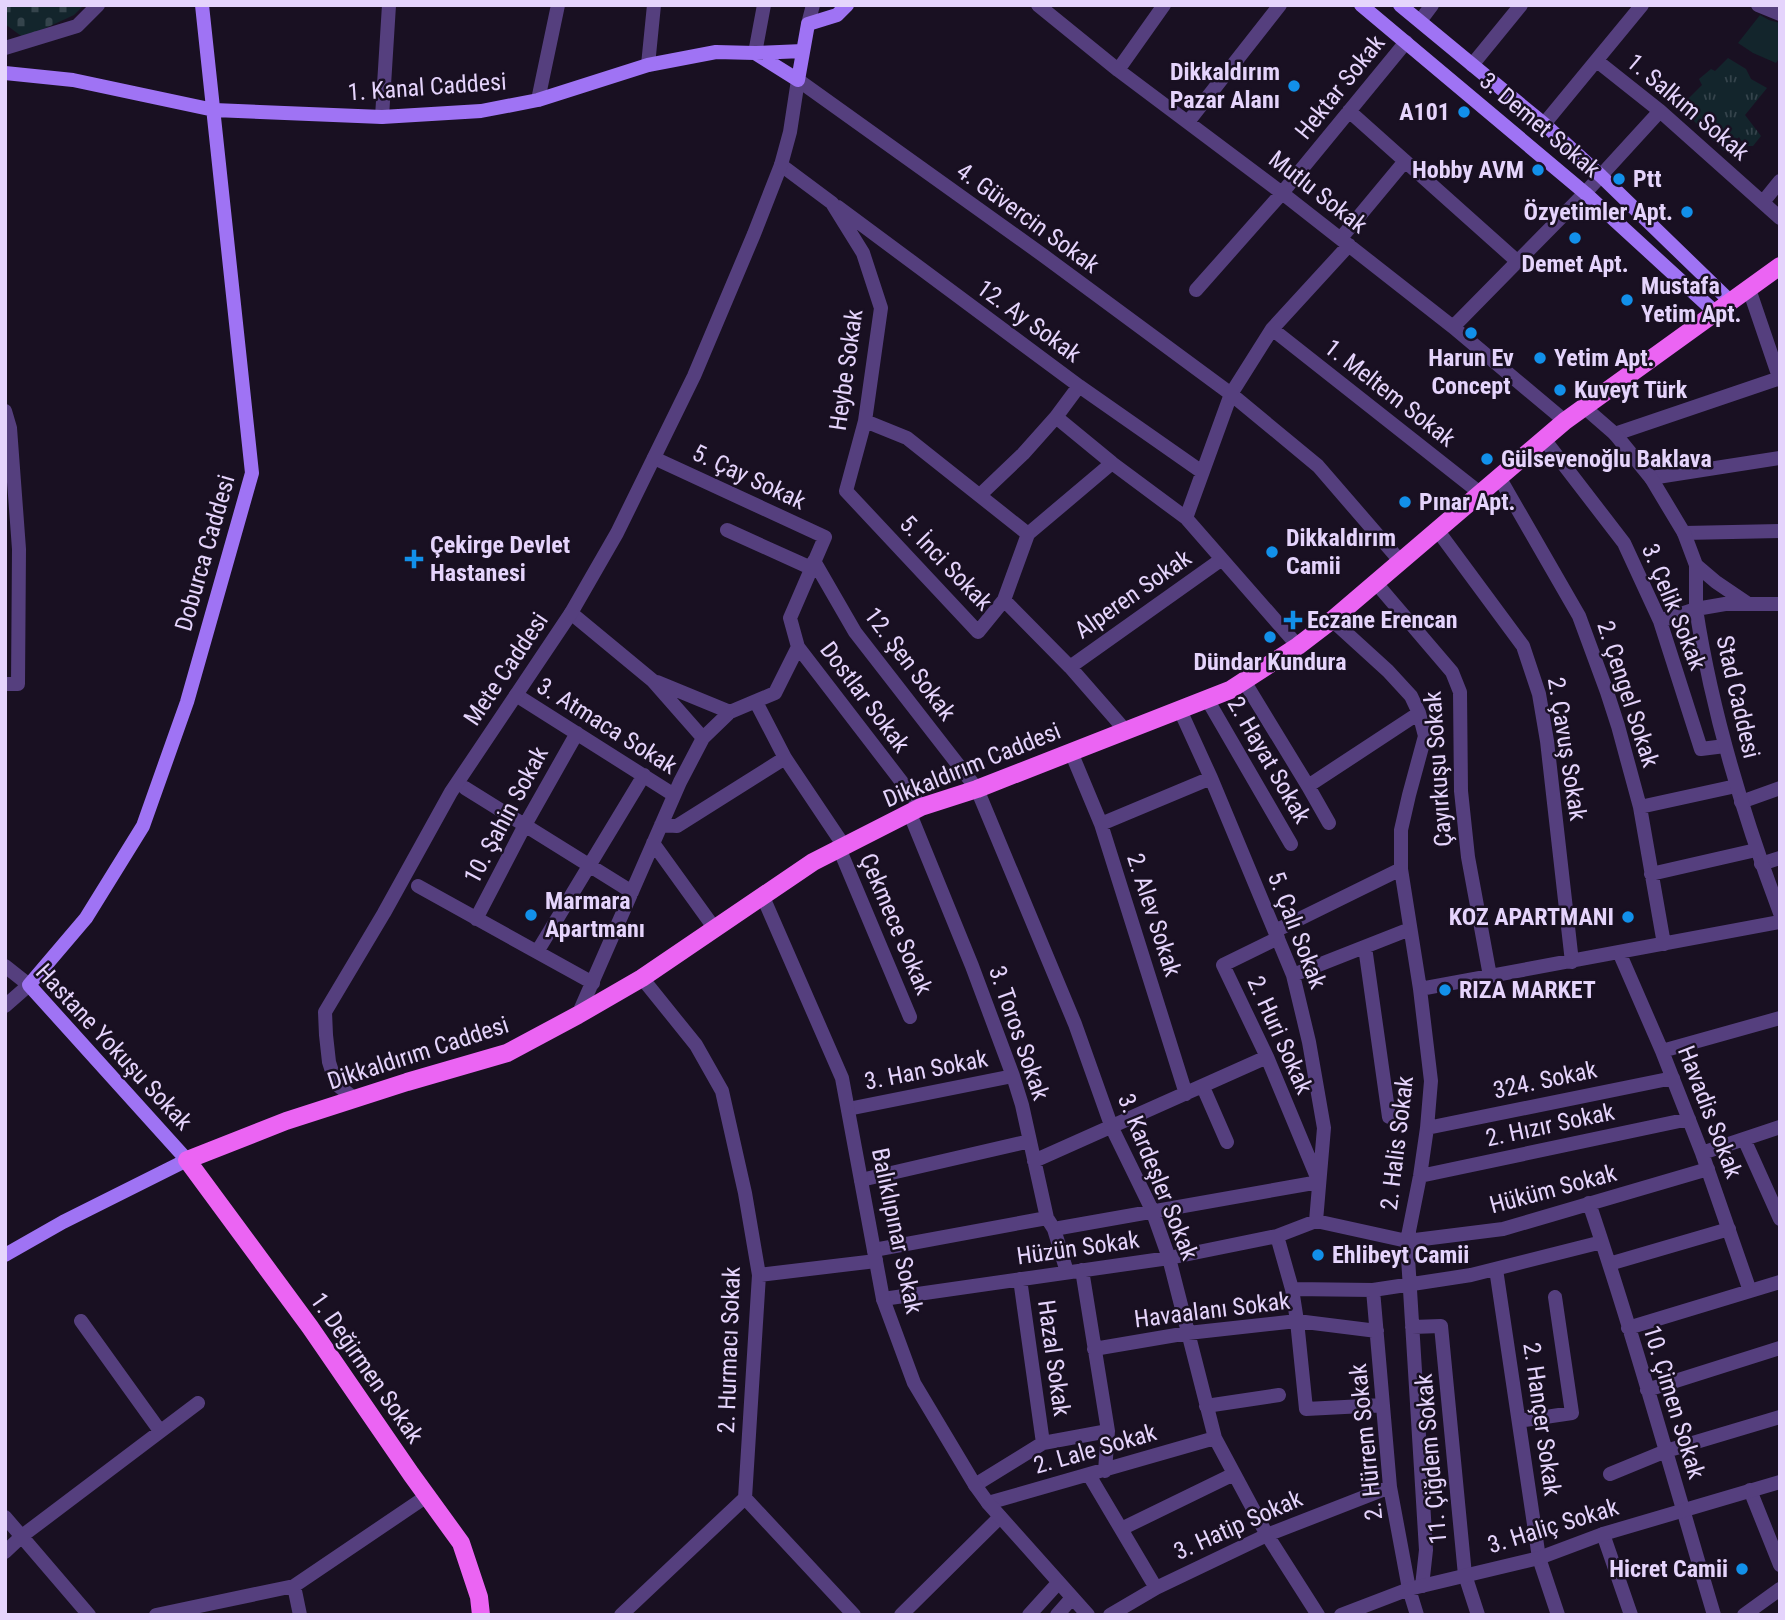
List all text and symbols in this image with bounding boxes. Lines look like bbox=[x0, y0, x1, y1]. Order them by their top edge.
street label: Hektar Sokak bbox=[1289, 29, 1391, 145]
street label: 1. Salkım Sokak bbox=[1621, 48, 1755, 166]
place label: Dikkaldırım Pazar Alanı bbox=[1170, 58, 1280, 114]
street label: 1. Kanal Caddesi bbox=[347, 67, 507, 107]
street label: 3. Demet Sokak bbox=[1474, 67, 1606, 183]
marker: Dikkaldırım Pazar Alanı bbox=[1286, 78, 1302, 94]
place label: A101 bbox=[1399, 98, 1450, 126]
marker: A101 bbox=[1456, 104, 1472, 120]
street label: Mutlu Sokak bbox=[1263, 145, 1373, 239]
place label: Hobby AVM bbox=[1412, 156, 1524, 184]
street label: 4. Güvercin Sokak bbox=[951, 157, 1105, 279]
marker: Hobby AVM bbox=[1530, 162, 1546, 178]
place label: Ptt bbox=[1633, 165, 1662, 193]
marker: Ptt bbox=[1611, 171, 1627, 187]
place label: Özyetimler Apt. bbox=[1523, 198, 1673, 226]
marker: Özyetimler Apt. bbox=[1679, 204, 1695, 220]
marker: Demet Apt. bbox=[1567, 230, 1583, 246]
place label: Demet Apt. bbox=[1521, 250, 1629, 278]
place label: Mustafa Yetim Apt. bbox=[1641, 272, 1741, 328]
street label: 12. Ay Sokak bbox=[971, 274, 1087, 368]
marker: Mustafa Yetim Apt. bbox=[1619, 292, 1635, 308]
street label: Heybe Sokak bbox=[824, 307, 868, 432]
marker: Harun Ev Concept bbox=[1463, 325, 1479, 341]
street label: 1. Meltem Sokak bbox=[1319, 333, 1461, 453]
place label: Harun Ev Concept bbox=[1428, 344, 1514, 400]
place label: Yetim Apt. bbox=[1554, 344, 1654, 372]
marker: Yetim Apt. bbox=[1532, 350, 1548, 366]
place label: Kuveyt Türk bbox=[1574, 376, 1688, 404]
marker: Kuveyt Türk bbox=[1552, 382, 1568, 398]
street label: 5. Çay Sokak bbox=[688, 439, 810, 515]
place label: Gülsevenoğlu Baklava bbox=[1501, 445, 1712, 473]
marker: Gülsevenoğlu Baklava bbox=[1479, 451, 1495, 467]
street label: Doburca Caddesi bbox=[169, 472, 241, 634]
place label: Pınar Apt. bbox=[1419, 488, 1516, 516]
marker: Pınar Apt. bbox=[1397, 494, 1413, 510]
street label: 5. İnci Sokak bbox=[894, 510, 998, 616]
place label: Dikkaldırım Camii bbox=[1286, 524, 1396, 580]
place label: Çekirge Devlet Hastanesi bbox=[430, 531, 570, 587]
street label: 3. Çelik Sokak bbox=[1636, 540, 1712, 674]
street label: Alperen Sokak bbox=[1069, 544, 1197, 644]
marker: Dikkaldırım Camii bbox=[1264, 544, 1280, 560]
marker: Çekirge Devlet Hastanesi bbox=[404, 549, 424, 569]
street label: 12. Şen Sokak bbox=[859, 602, 962, 726]
place label: Eczane Erencan bbox=[1307, 606, 1458, 634]
street label: Mete Caddesi bbox=[458, 607, 554, 731]
marker: Eczane Erencan bbox=[1285, 612, 1301, 628]
street label: 2. Çengel Sokak bbox=[1591, 617, 1665, 771]
marker: Dündar Kundura bbox=[1262, 629, 1278, 645]
street label: Stad Caddesi bbox=[1710, 633, 1766, 761]
street label: Dostlar Sokak bbox=[814, 636, 916, 758]
place label: Dündar Kundura bbox=[1193, 648, 1347, 676]
street label: 3. Atmaca Sokak bbox=[532, 672, 682, 780]
street label: 2. Çavuş Sokak bbox=[1542, 675, 1592, 823]
street label: Çayırkuşu Sokak bbox=[1419, 690, 1457, 848]
street label: 2. Hayat Sokak bbox=[1222, 692, 1317, 828]
street label: Dikkaldırım Caddesi bbox=[879, 717, 1065, 813]
street label: 10. Şahin Sokak bbox=[458, 741, 554, 888]
street label: Çekmece Sokak bbox=[854, 849, 938, 999]
street label: 2. Alev Sokak bbox=[1121, 850, 1187, 980]
street label: 5. Çalı Sokak bbox=[1262, 868, 1332, 993]
place label: Marmara Apartmanı bbox=[545, 887, 645, 943]
place label: KOZ APARTMANI bbox=[1449, 903, 1614, 931]
marker: Marmara Apartmanı bbox=[523, 907, 539, 923]
marker: KOZ APARTMANI bbox=[1620, 909, 1636, 925]
street label: Hastane Yokuşu Sokak bbox=[30, 958, 198, 1136]
street label: 3. Toros Sokak bbox=[983, 962, 1055, 1104]
street label: 2. Huri Sokak bbox=[1242, 972, 1319, 1098]
place label: RIZA MARKET bbox=[1459, 976, 1596, 1004]
marker: RIZA MARKET bbox=[1437, 982, 1453, 998]
street label: Dikkaldırım Caddesi bbox=[324, 1011, 512, 1095]
street label: Havadis Sokak bbox=[1672, 1042, 1748, 1182]
street label: 3. Han Sokak bbox=[862, 1044, 990, 1096]
street label: 324. Sokak bbox=[1491, 1055, 1599, 1105]
street label: 2. Halis Sokak bbox=[1375, 1074, 1419, 1212]
street label: 3. Kardeşler Sokak bbox=[1112, 1090, 1204, 1264]
street label: 2. Hızır Sokak bbox=[1483, 1098, 1617, 1152]
street label: Balıklıpınar Sokak bbox=[866, 1146, 928, 1317]
street label: Hüküm Sokak bbox=[1487, 1159, 1620, 1219]
street label: Hüzün Sokak bbox=[1015, 1226, 1141, 1270]
place label: Ehlibeyt Camii bbox=[1332, 1241, 1469, 1269]
marker: Ehlibeyt Camii bbox=[1310, 1247, 1326, 1263]
street label: 2. Hurmacı Sokak bbox=[712, 1266, 746, 1434]
street label: 1. Değirmen Sokak bbox=[305, 1287, 429, 1449]
street label: Havaalanı Sokak bbox=[1133, 1287, 1292, 1333]
street label: Hazal Sokak bbox=[1032, 1298, 1076, 1418]
street label: 10. Çimen Sokak bbox=[1637, 1322, 1711, 1482]
street label: 2. Hançer Sokak bbox=[1517, 1341, 1567, 1498]
street label: 2. Hürrem Sokak bbox=[1344, 1362, 1388, 1522]
street label: 11. Çiğdem Sokak bbox=[1410, 1373, 1452, 1545]
street label: 2. Lale Sokak bbox=[1030, 1418, 1160, 1480]
street label: 3. Hatip Sokak bbox=[1169, 1484, 1307, 1566]
street label: 3. Haliç Sokak bbox=[1484, 1493, 1622, 1559]
place label: Hicret Camii bbox=[1609, 1555, 1728, 1583]
marker: Hicret Camii bbox=[1734, 1561, 1750, 1577]

